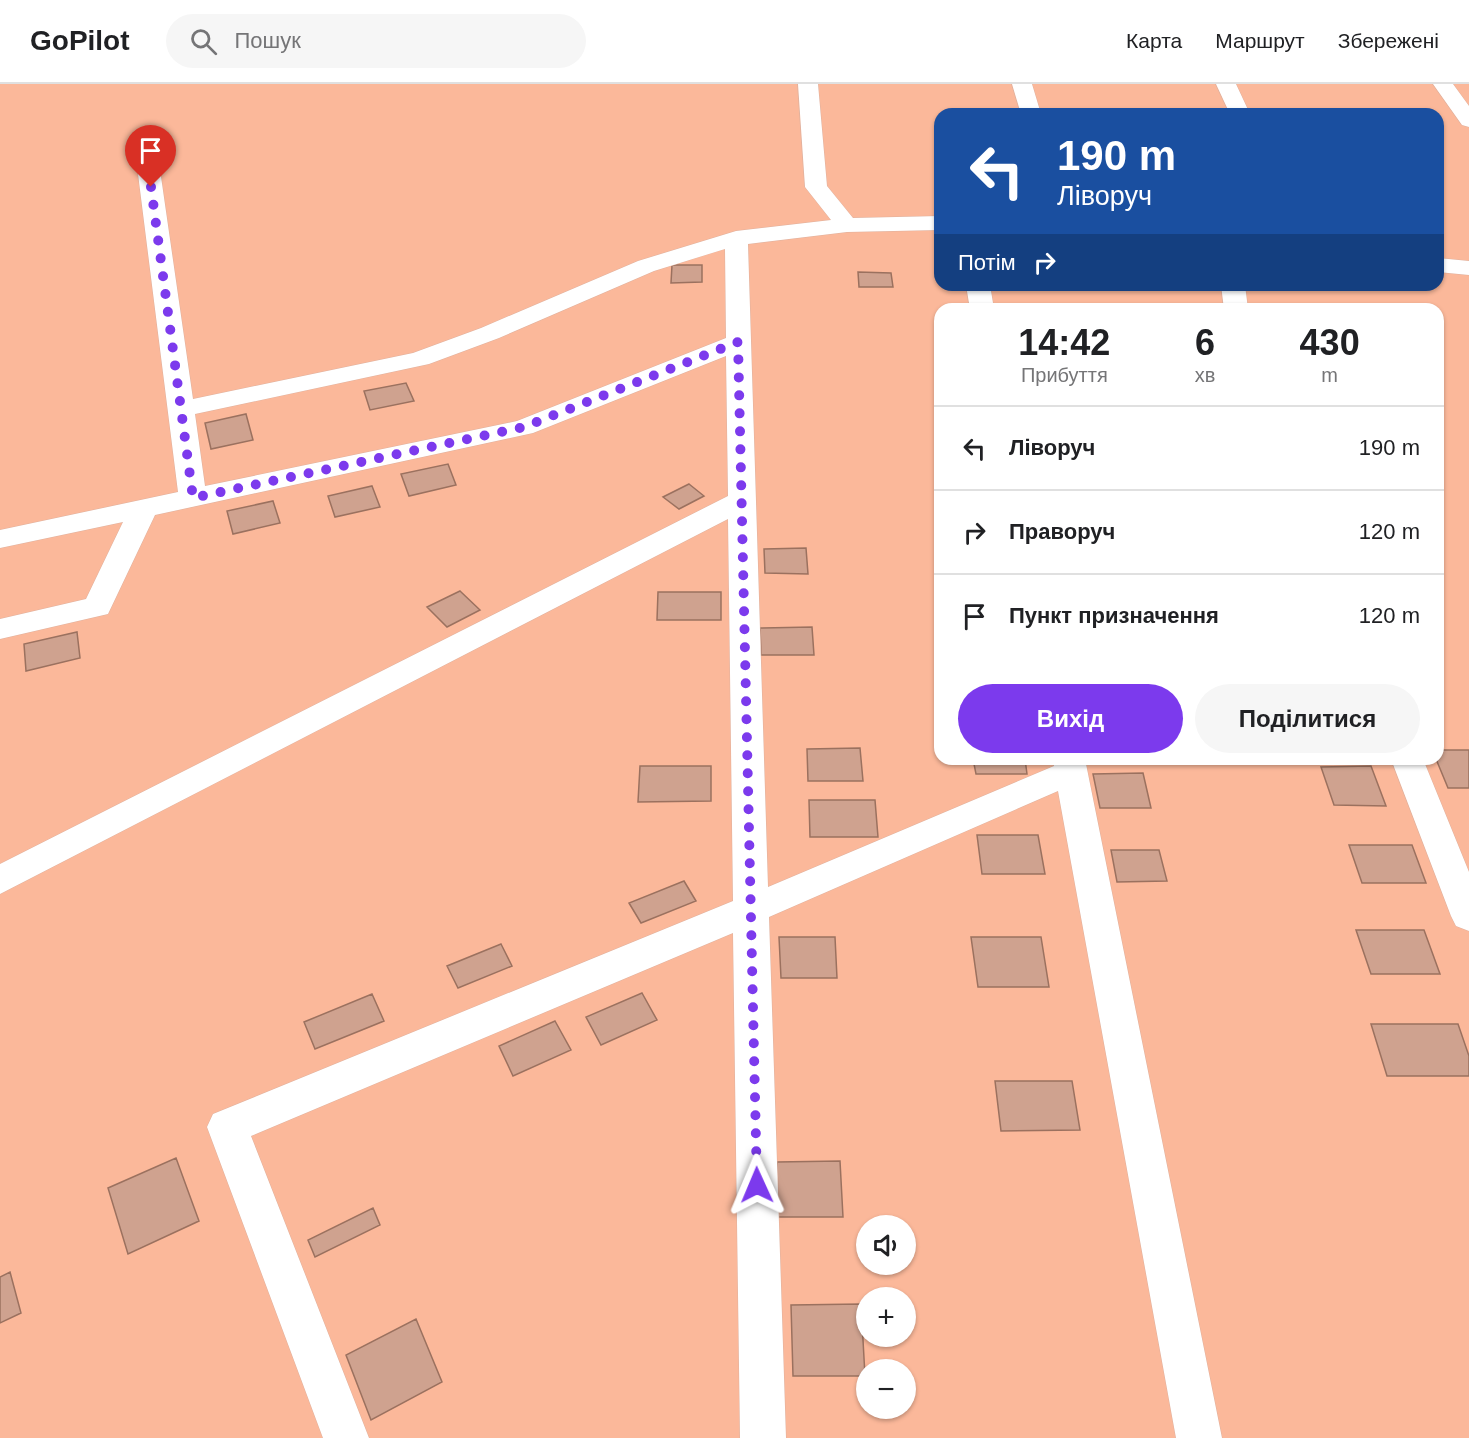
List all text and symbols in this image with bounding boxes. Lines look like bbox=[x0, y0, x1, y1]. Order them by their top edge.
search box bbox=[166, 14, 586, 68]
text: GoPilot bbox=[30, 25, 130, 56]
icon: search bbox=[187, 25, 220, 58]
text: Пошук bbox=[235, 28, 301, 53]
text: Карта bbox=[1126, 29, 1182, 52]
text: Маршрут bbox=[1215, 29, 1305, 52]
text: Збережені bbox=[1338, 29, 1439, 52]
pin bbox=[125, 125, 176, 187]
icon: left bbox=[958, 132, 1036, 210]
text: 190 m bbox=[1057, 132, 1176, 179]
icon: arrive bbox=[134, 134, 167, 167]
text: Ліворуч bbox=[1057, 181, 1152, 211]
icon: right bbox=[1028, 246, 1061, 279]
text: Потім bbox=[958, 250, 1016, 275]
text: 14:42 bbox=[1018, 322, 1110, 363]
text: 6 bbox=[1195, 322, 1215, 363]
text: 430 bbox=[1300, 322, 1360, 363]
text: Прибуття bbox=[1021, 364, 1108, 386]
text: хв bbox=[1195, 364, 1215, 386]
text: m bbox=[1321, 364, 1338, 386]
icon: left bbox=[958, 432, 991, 465]
text: Ліворуч bbox=[1009, 435, 1095, 460]
text: 190 m bbox=[1359, 435, 1420, 460]
icon: right bbox=[958, 516, 991, 549]
text: Праворуч bbox=[1009, 519, 1115, 544]
text: 120 m bbox=[1359, 519, 1420, 544]
icon: arrive bbox=[958, 600, 991, 633]
text: Пункт призначення bbox=[1009, 603, 1219, 628]
text: 120 m bbox=[1359, 603, 1420, 628]
button: Вихід bbox=[958, 684, 1183, 753]
button: Поділитися bbox=[1195, 684, 1420, 753]
position arrow bbox=[725, 1153, 789, 1217]
map controls bbox=[856, 1215, 916, 1419]
button: sound bbox=[856, 1215, 916, 1275]
button: + bbox=[856, 1287, 916, 1347]
button: − bbox=[856, 1359, 916, 1419]

